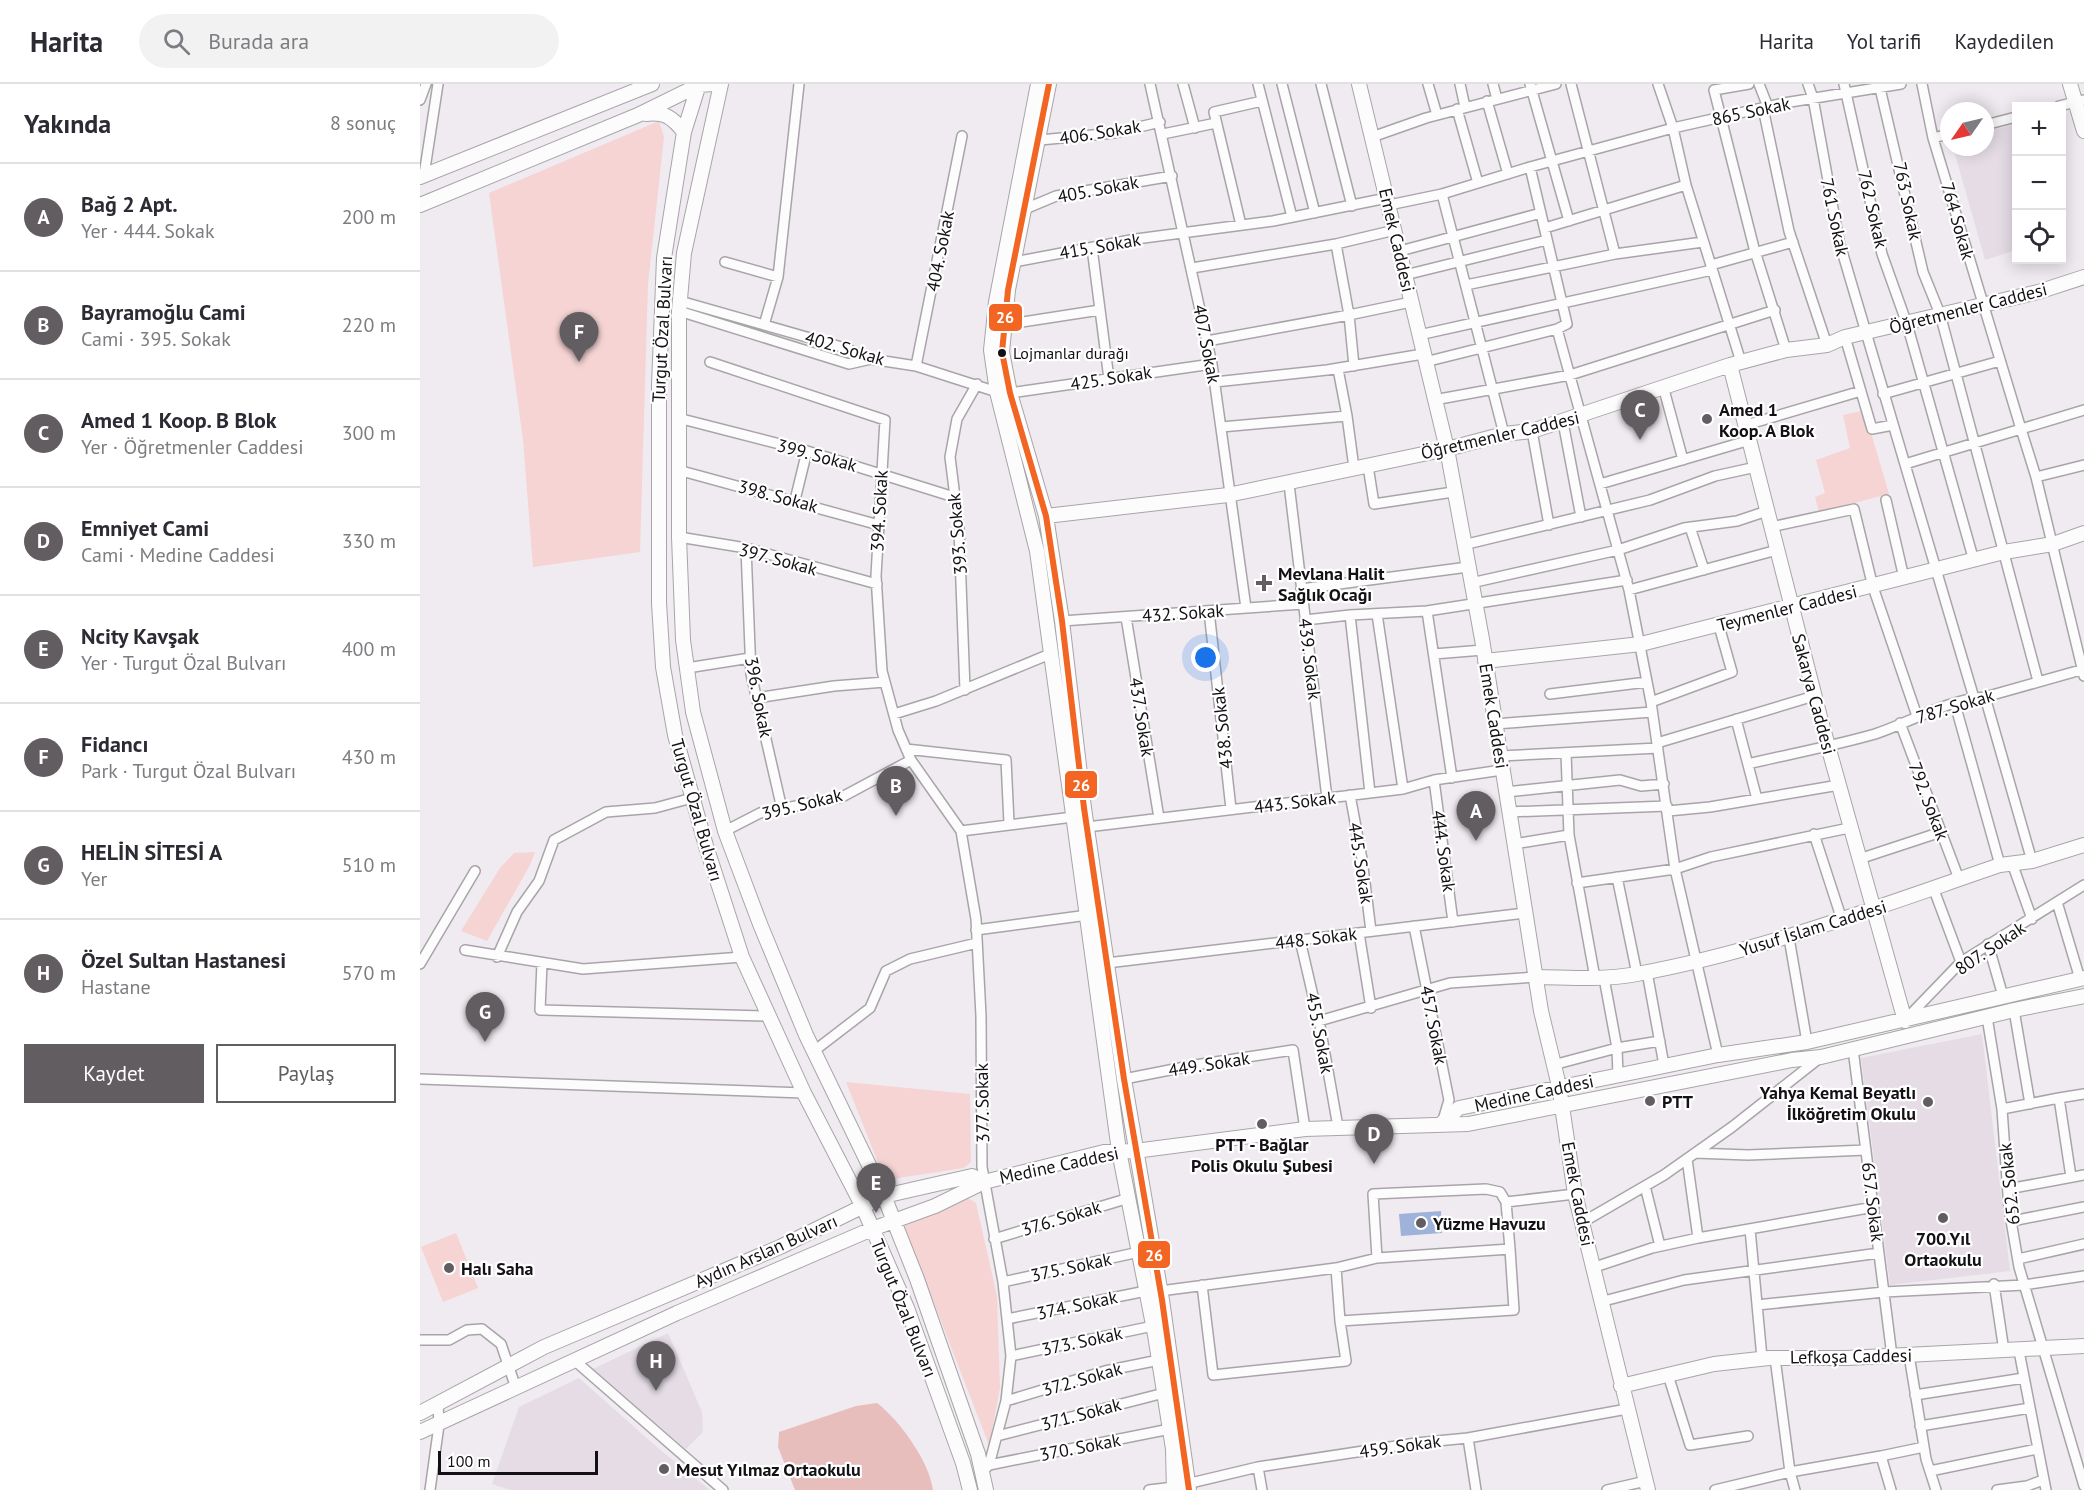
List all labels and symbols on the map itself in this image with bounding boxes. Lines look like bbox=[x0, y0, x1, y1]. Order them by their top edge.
street label: 865 Sokak bbox=[1710, 91, 1793, 131]
north arrow bbox=[1940, 102, 1994, 156]
street label: 406. Sokak bbox=[1058, 114, 1143, 150]
street label: 763 Sokak bbox=[1888, 160, 1928, 243]
street label: 762 Sokak bbox=[1853, 168, 1893, 251]
street label: 405. Sokak bbox=[1056, 170, 1141, 208]
street label: 761 Sokak bbox=[1815, 176, 1855, 259]
street label: 764 Sokak bbox=[1936, 180, 1980, 263]
street label: Emek Caddesi bbox=[1374, 186, 1420, 294]
street label: 404. Sokak bbox=[921, 208, 959, 293]
street label: 415. Sokak bbox=[1058, 227, 1143, 264]
street label: Turgut Özal Bulvarı bbox=[647, 255, 677, 403]
street label: Öğretmenler Caddesi bbox=[1887, 277, 2049, 339]
street label: 407. Sokak bbox=[1188, 302, 1226, 386]
line badge: 26 bbox=[988, 303, 1023, 332]
text: 26 bbox=[996, 307, 1014, 327]
pin: F bbox=[560, 312, 598, 362]
street label: 402. Sokak bbox=[802, 326, 888, 370]
place label: Lojmanlar durağı bbox=[1013, 343, 1129, 363]
marker: Lojmanlar durağı bbox=[996, 347, 1008, 359]
street label: 425. Sokak bbox=[1069, 360, 1154, 396]
pin: C bbox=[1620, 390, 1660, 440]
place label: Amed 1 Koop. A Blok bbox=[1719, 398, 1814, 442]
street label: Öğretmenler Caddesi bbox=[1418, 406, 1582, 464]
marker: Amed 1 Koop. A Blok bbox=[1700, 412, 1714, 426]
street label: 399. Sokak bbox=[774, 433, 860, 477]
street label: 394. Sokak bbox=[865, 469, 893, 553]
street label: 398. Sokak bbox=[735, 474, 821, 518]
street label: 393. Sokak bbox=[942, 492, 972, 576]
street label: 397. Sokak bbox=[736, 538, 820, 581]
place label: Mevlana Halit Sağlık Ocağı bbox=[1278, 562, 1385, 606]
marker: Mevlana Halit Sağlık Ocağı bbox=[1255, 574, 1273, 592]
street label: Teymenler Caddesi bbox=[1715, 579, 1859, 637]
street label: 432. Sokak bbox=[1141, 599, 1225, 627]
street label: 439. Sokak bbox=[1294, 617, 1326, 702]
street label: Sakarya Caddesi bbox=[1787, 631, 1841, 757]
your location bbox=[1191, 643, 1220, 672]
street label: 396. Sokak bbox=[740, 655, 778, 740]
street label: Emek Caddesi bbox=[1474, 662, 1514, 770]
street label: 437. Sokak bbox=[1124, 676, 1160, 759]
street label: 787. Sokak bbox=[1913, 683, 1997, 729]
street label: 438. Sokak bbox=[1206, 686, 1238, 770]
street label: Turgut Özal Bulvarı bbox=[666, 736, 728, 884]
street label: 792. Sokak bbox=[1904, 759, 1955, 844]
pin: B bbox=[876, 766, 916, 816]
line badge: 26 bbox=[1064, 770, 1098, 799]
text: 26 bbox=[1072, 775, 1090, 795]
street label: 395. Sokak bbox=[759, 783, 845, 825]
street label: 443. Sokak bbox=[1253, 786, 1338, 818]
pin: A bbox=[1456, 792, 1496, 841]
street label: 444. Sokak bbox=[1427, 809, 1461, 894]
street label: 445. Sokak bbox=[1343, 821, 1379, 906]
street label: Yusuf İslam Caddesi bbox=[1737, 895, 1889, 961]
street label: 807. Sokak bbox=[1950, 916, 2030, 980]
street label: 448. Sokak bbox=[1274, 922, 1359, 954]
street label: 457. Sokak bbox=[1415, 983, 1453, 1067]
street label: 455. Sokak bbox=[1301, 991, 1339, 1076]
pin: G bbox=[466, 992, 504, 1042]
street label: 449. Sokak bbox=[1167, 1046, 1252, 1082]
street label: 377. Sokak bbox=[970, 1062, 994, 1143]
street label: Medine Caddesi bbox=[1472, 1069, 1596, 1117]
place label: Yahya Kemal Beyatlı İlköğretim Okulu bbox=[1759, 1081, 1916, 1125]
place label: PTT bbox=[1662, 1090, 1694, 1113]
marker: PTT bbox=[1643, 1094, 1657, 1108]
marker: Yahya Kemal Beyatlı İlköğretim Okulu bbox=[1921, 1095, 1935, 1109]
pin: D bbox=[1354, 1114, 1394, 1164]
marker: PTT - Bağlar Polis Okulu Şubesi bbox=[1255, 1117, 1269, 1131]
place label: PTT - Bağlar Polis Okulu Şubesi bbox=[1191, 1133, 1333, 1177]
street label: Emek Caddesi bbox=[1557, 1140, 1599, 1248]
street label: Medine Caddesi bbox=[997, 1141, 1121, 1189]
street label: 652. Sokak bbox=[1993, 1142, 2025, 1226]
street label: 657. Sokak bbox=[1857, 1161, 1889, 1244]
pin: E bbox=[856, 1164, 896, 1213]
street label: 376. Sokak bbox=[1018, 1195, 1104, 1241]
street label: Aydın Arslan Bulvarı bbox=[691, 1209, 841, 1293]
marker: 700.Yıl Ortaokulu bbox=[1936, 1211, 1950, 1225]
place label: Yüzme Havuzu bbox=[1432, 1212, 1546, 1235]
marker: Yüzme Havuzu bbox=[1414, 1216, 1428, 1230]
place label: 700.Yıl Ortaokulu bbox=[1904, 1227, 1982, 1271]
street label: Turgut Özal Bulvarı bbox=[866, 1235, 942, 1381]
line badge: 26 bbox=[1137, 1240, 1171, 1269]
text: 26 bbox=[1145, 1245, 1163, 1265]
street label: 375. Sokak bbox=[1028, 1247, 1114, 1287]
place label: Halı Saha bbox=[461, 1257, 534, 1280]
marker: Halı Saha bbox=[442, 1261, 456, 1275]
street label: 374. Sokak bbox=[1034, 1285, 1120, 1325]
street label: 373. Sokak bbox=[1039, 1321, 1125, 1361]
pin: H bbox=[636, 1342, 676, 1391]
street label: Lefkoşa Caddesi bbox=[1790, 1343, 1912, 1369]
street label: 372. Sokak bbox=[1039, 1357, 1125, 1401]
street label: 371. Sokak bbox=[1038, 1392, 1124, 1436]
street label: 370. Sokak bbox=[1038, 1428, 1123, 1466]
street label: 459. Sokak bbox=[1358, 1429, 1443, 1463]
scale bar bbox=[438, 1448, 598, 1476]
place label: Mesut Yılmaz Ortaokulu bbox=[676, 1458, 861, 1481]
marker: Mesut Yılmaz Ortaokulu bbox=[657, 1462, 671, 1476]

